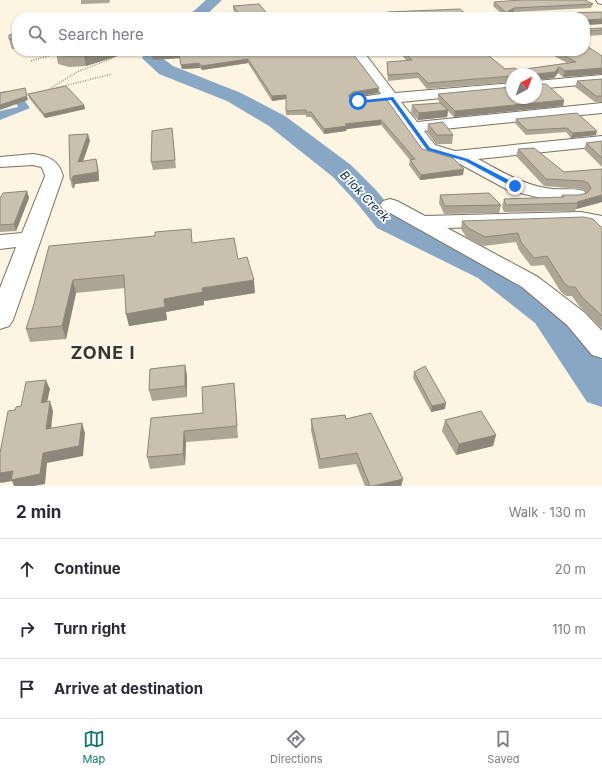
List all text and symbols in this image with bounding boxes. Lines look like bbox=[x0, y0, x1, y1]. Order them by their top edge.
search box bbox=[12, 12, 590, 56]
icon: search bbox=[26, 23, 48, 45]
text: Search here bbox=[58, 25, 144, 44]
north arrow bbox=[506, 68, 542, 104]
route start bbox=[349, 92, 367, 110]
water label: B'lok Creek bbox=[337, 167, 393, 225]
route end bbox=[506, 177, 524, 195]
district label: ZONE I bbox=[70, 342, 136, 363]
text: 2 min bbox=[16, 502, 61, 522]
text: Walk · 130 m bbox=[509, 504, 586, 520]
icon: ahead bbox=[16, 558, 38, 580]
text: Continue bbox=[54, 559, 121, 578]
text: 20 m bbox=[555, 561, 586, 577]
icon: right bbox=[16, 618, 38, 640]
text: Turn right bbox=[54, 619, 126, 638]
text: 110 m bbox=[552, 621, 586, 637]
icon: arrive bbox=[16, 678, 38, 700]
text: Arrive at destination bbox=[54, 679, 203, 698]
tab: Map bbox=[82, 728, 105, 766]
tab: Directions bbox=[270, 728, 323, 766]
tab: Saved bbox=[487, 728, 520, 766]

